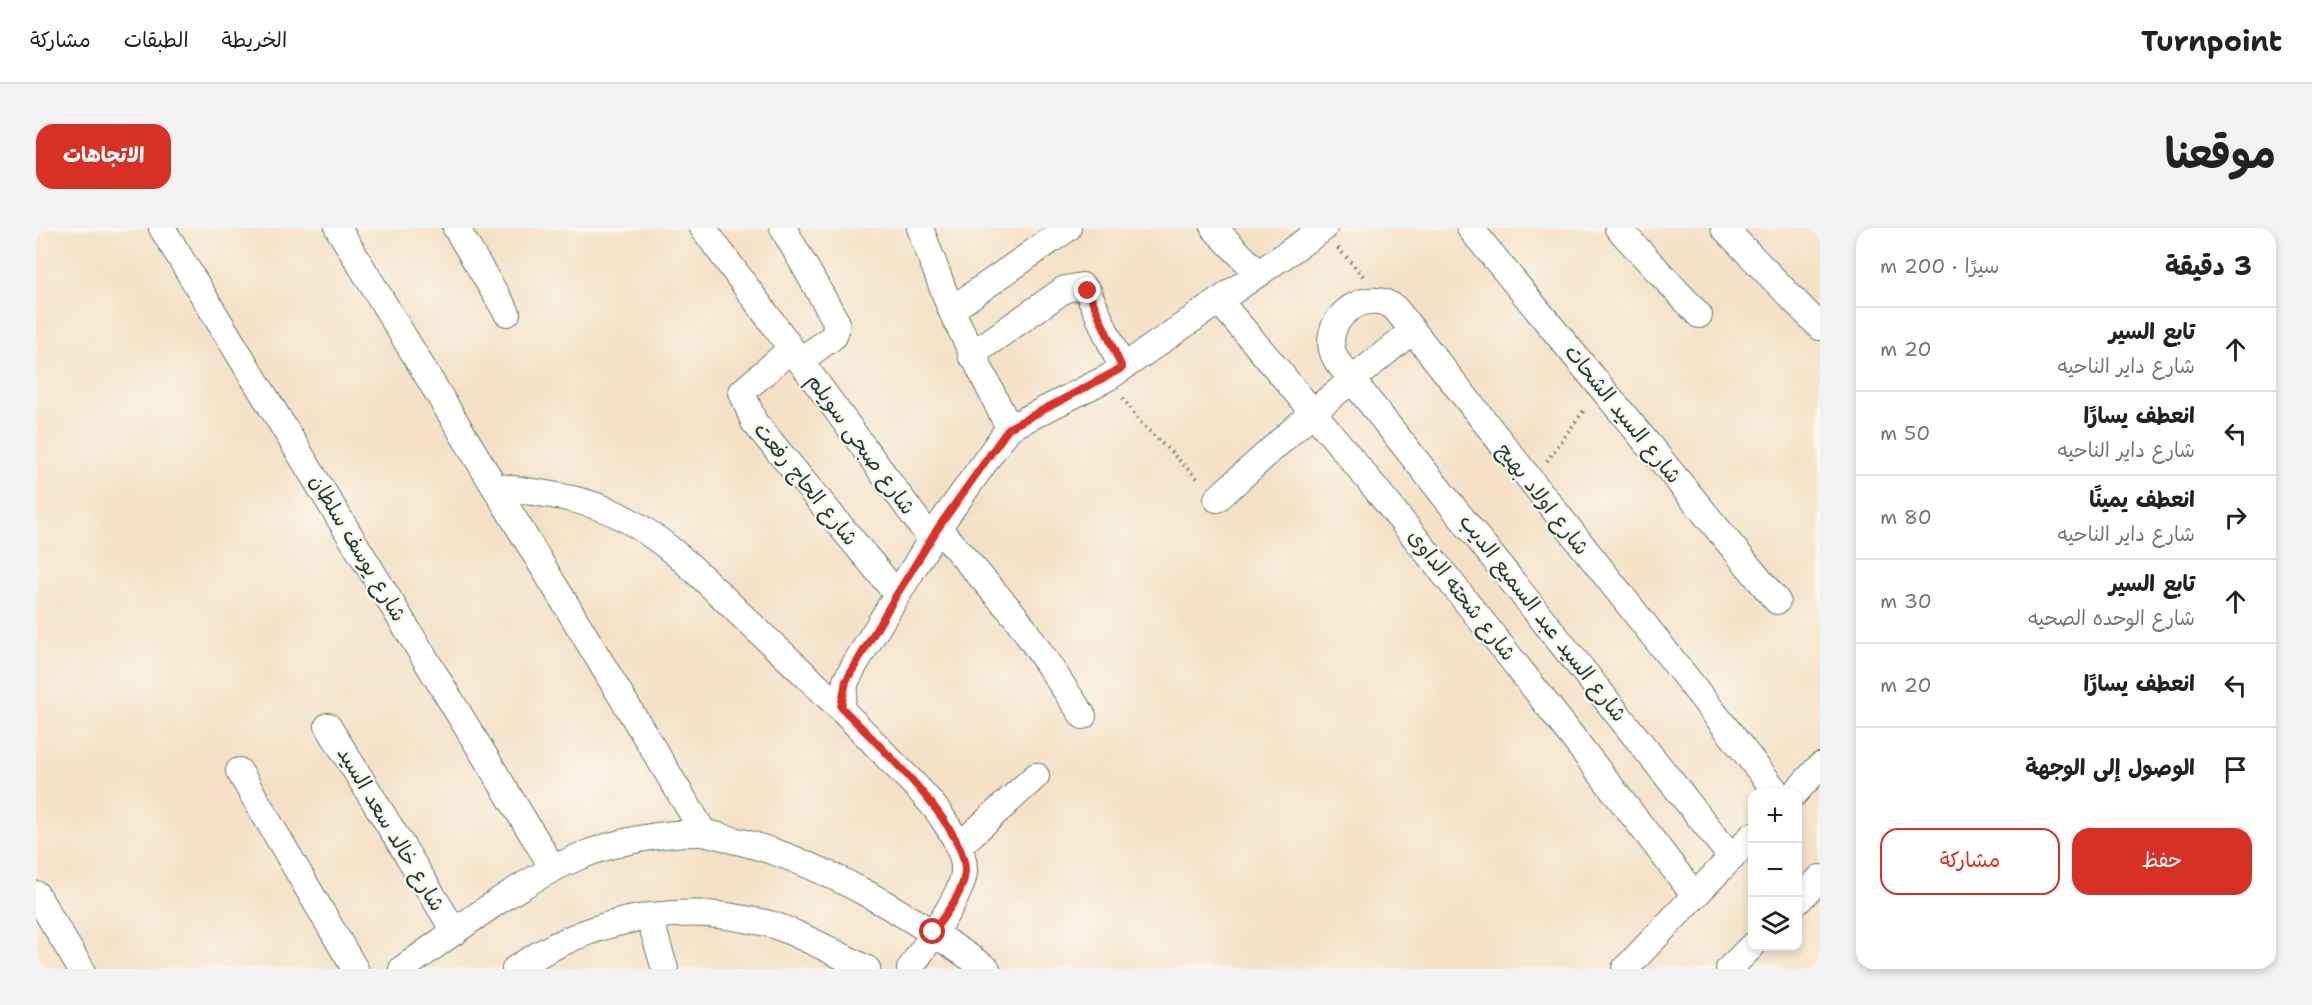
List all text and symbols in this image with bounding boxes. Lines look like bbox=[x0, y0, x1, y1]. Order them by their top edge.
text: Turnpoint bbox=[2141, 22, 2282, 60]
text: مشاركة bbox=[30, 26, 91, 54]
text: الطبقات bbox=[124, 26, 189, 54]
text: الخريطة bbox=[222, 26, 287, 54]
button: الاتجاهات bbox=[36, 124, 171, 189]
text: موقعنا bbox=[2165, 125, 2276, 181]
text: 3 دقيقة bbox=[2165, 248, 2252, 283]
text: سيرًا · 200 m bbox=[1880, 253, 1999, 279]
route end bbox=[1074, 277, 1100, 303]
text: تابع السير bbox=[2109, 317, 2195, 346]
icon: ahead bbox=[2219, 333, 2252, 366]
text: 20 m bbox=[1880, 336, 1931, 362]
street label: شارع السيد الشحات bbox=[1558, 339, 1688, 490]
text: شارع داير الناحيه bbox=[2057, 353, 2195, 379]
street label: شارع صبحى سويلم bbox=[799, 368, 922, 521]
text: انعطف يسارًا bbox=[2083, 401, 2195, 430]
street label: شارع الحاج رفعت bbox=[747, 417, 864, 552]
icon: left bbox=[2219, 417, 2252, 450]
text: 50 m bbox=[1880, 420, 1930, 446]
street label: شارع اولاد بهيج bbox=[1490, 437, 1596, 561]
text: شارع داير الناحيه bbox=[2057, 437, 2195, 463]
street label: شارع يوسف سلطان bbox=[302, 469, 413, 627]
text: انعطف يمينًا bbox=[2089, 485, 2195, 514]
icon: right bbox=[2219, 501, 2252, 534]
text: 80 m bbox=[1880, 504, 1932, 530]
street label: شارع السيد عبد السميع الديب bbox=[1452, 508, 1633, 728]
text: شارع داير الناحيه bbox=[2057, 521, 2195, 547]
street label: شارع شحته الداوى bbox=[1401, 523, 1522, 667]
text: تابع السير bbox=[2109, 569, 2195, 598]
icon: ahead bbox=[2219, 585, 2252, 618]
text: 30 m bbox=[1880, 588, 1932, 614]
text: شارع الوحده الصحيه bbox=[2028, 605, 2195, 631]
text: انعطف يسارًا bbox=[2083, 669, 2195, 698]
icon: left bbox=[2219, 669, 2252, 702]
text: 20 m bbox=[1880, 672, 1931, 698]
street label: شارع خالد سعد السيد bbox=[330, 741, 451, 917]
text: الوصول إلى الوجهة bbox=[2025, 753, 2195, 782]
icon: arrive bbox=[2219, 753, 2252, 786]
map controls bbox=[1748, 789, 1802, 951]
button: + bbox=[1748, 789, 1802, 843]
button: مشاركة bbox=[1880, 828, 2060, 895]
button: حفظ bbox=[2072, 828, 2252, 895]
button: − bbox=[1748, 843, 1802, 897]
button: layers bbox=[1748, 897, 1802, 951]
route start bbox=[919, 918, 945, 944]

